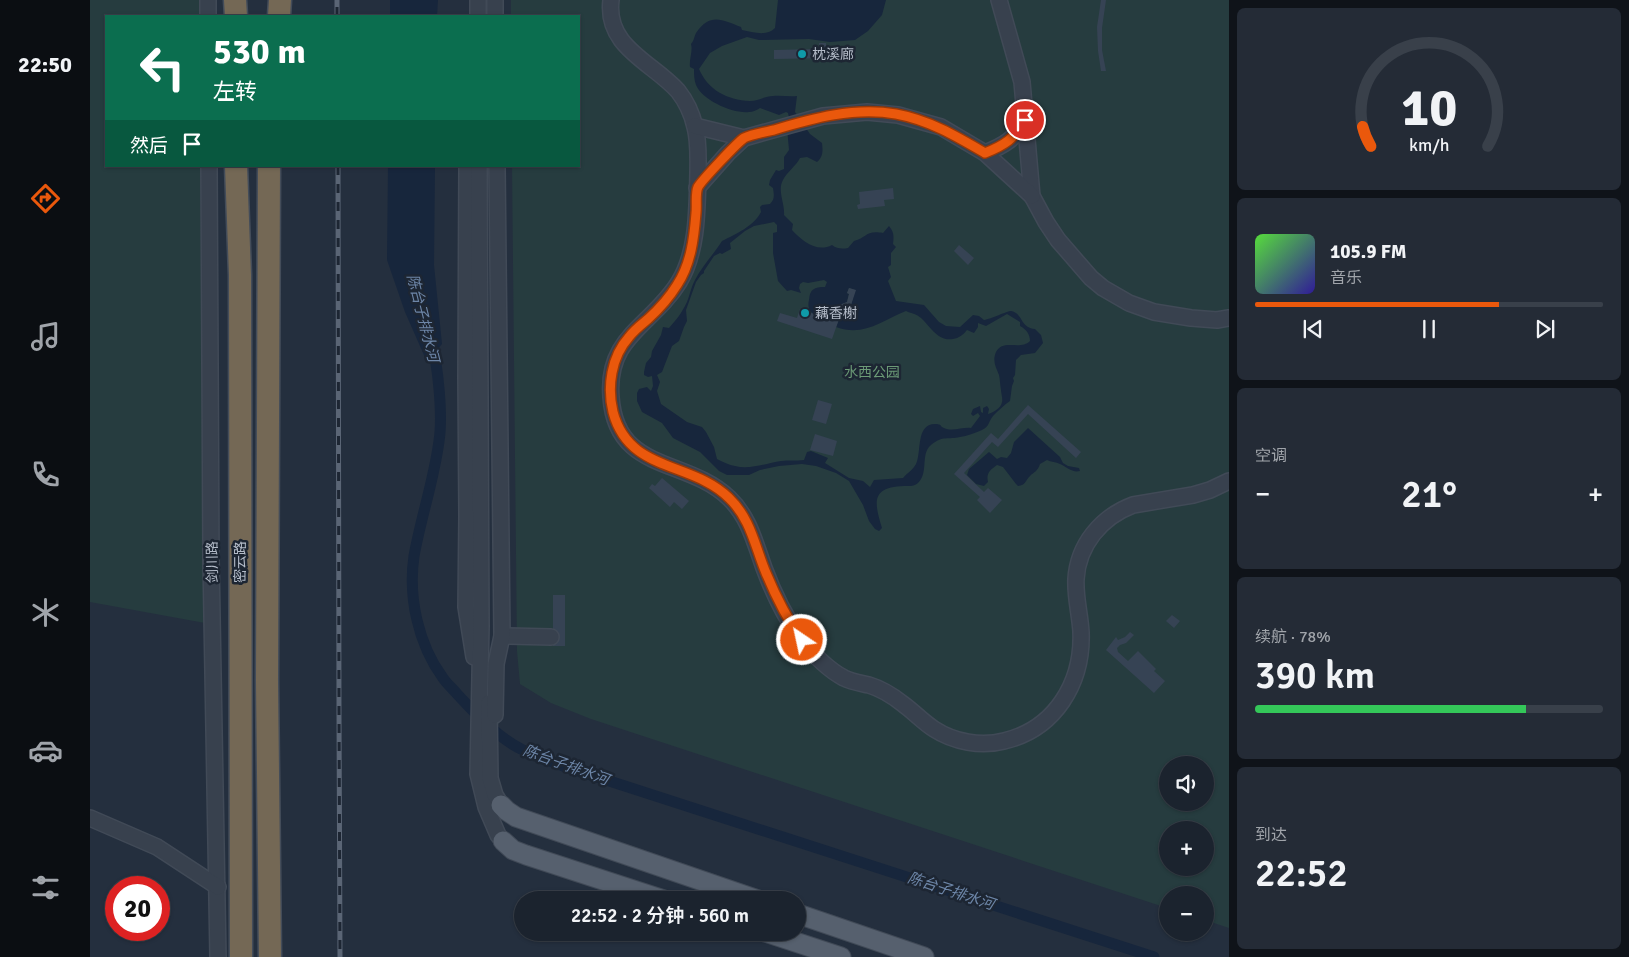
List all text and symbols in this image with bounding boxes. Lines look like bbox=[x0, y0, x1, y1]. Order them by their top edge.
text: 530 m bbox=[213, 30, 306, 73]
icon: left bbox=[130, 35, 195, 100]
place label: 枕溪廊 bbox=[812, 46, 854, 63]
marker: 枕溪廊 bbox=[796, 48, 808, 60]
text: 22:50 bbox=[18, 51, 72, 78]
text: 10 bbox=[1401, 76, 1457, 140]
text: 左转 bbox=[213, 78, 257, 105]
pin bbox=[1004, 99, 1046, 141]
icon: arrive bbox=[1011, 106, 1039, 134]
icon: arrive bbox=[178, 130, 206, 158]
text: 然后 bbox=[130, 134, 168, 158]
text: km/h bbox=[1409, 134, 1449, 156]
icon: directions bbox=[28, 181, 63, 216]
text: 105.9 FM bbox=[1330, 240, 1407, 264]
text: 音乐 bbox=[1330, 268, 1362, 288]
water label: 陈台子排水河 bbox=[403, 272, 443, 367]
place label: 藕香榭 bbox=[815, 305, 857, 322]
marker: 藕香榭 bbox=[799, 307, 811, 319]
icon: previous bbox=[1299, 315, 1327, 343]
icon: pause bbox=[1415, 315, 1443, 343]
icon: next bbox=[1531, 315, 1559, 343]
icon: music bbox=[28, 319, 63, 354]
park label: 水西公园 bbox=[844, 364, 900, 381]
text: 空调 bbox=[1255, 446, 1287, 466]
icon: phone bbox=[28, 457, 63, 492]
text: 21° bbox=[1401, 471, 1457, 518]
text: − bbox=[1255, 477, 1270, 511]
text: + bbox=[1588, 477, 1603, 511]
street label: 剑川路 bbox=[204, 541, 221, 583]
street label: 密云路 bbox=[232, 541, 249, 583]
icon: climate bbox=[28, 595, 63, 630]
position arrow bbox=[775, 613, 827, 665]
text: 续航 · 78% bbox=[1255, 627, 1331, 647]
text: 390 km bbox=[1255, 652, 1375, 699]
icon: car bbox=[28, 733, 63, 768]
water label: 陈台子排水河 bbox=[521, 741, 614, 790]
map controls bbox=[1159, 756, 1214, 941]
button: sound bbox=[1159, 756, 1214, 811]
button: + bbox=[1159, 821, 1214, 876]
text: 到达 bbox=[1255, 825, 1287, 845]
text: 22:52 bbox=[1255, 850, 1348, 897]
water label: 陈台子排水河 bbox=[905, 869, 999, 914]
icon: filters bbox=[28, 870, 63, 905]
speed limit sign: 20 bbox=[105, 876, 170, 941]
button: − bbox=[1159, 886, 1214, 941]
text: 22:52 · 2 分钟 · 560 m bbox=[571, 904, 749, 928]

